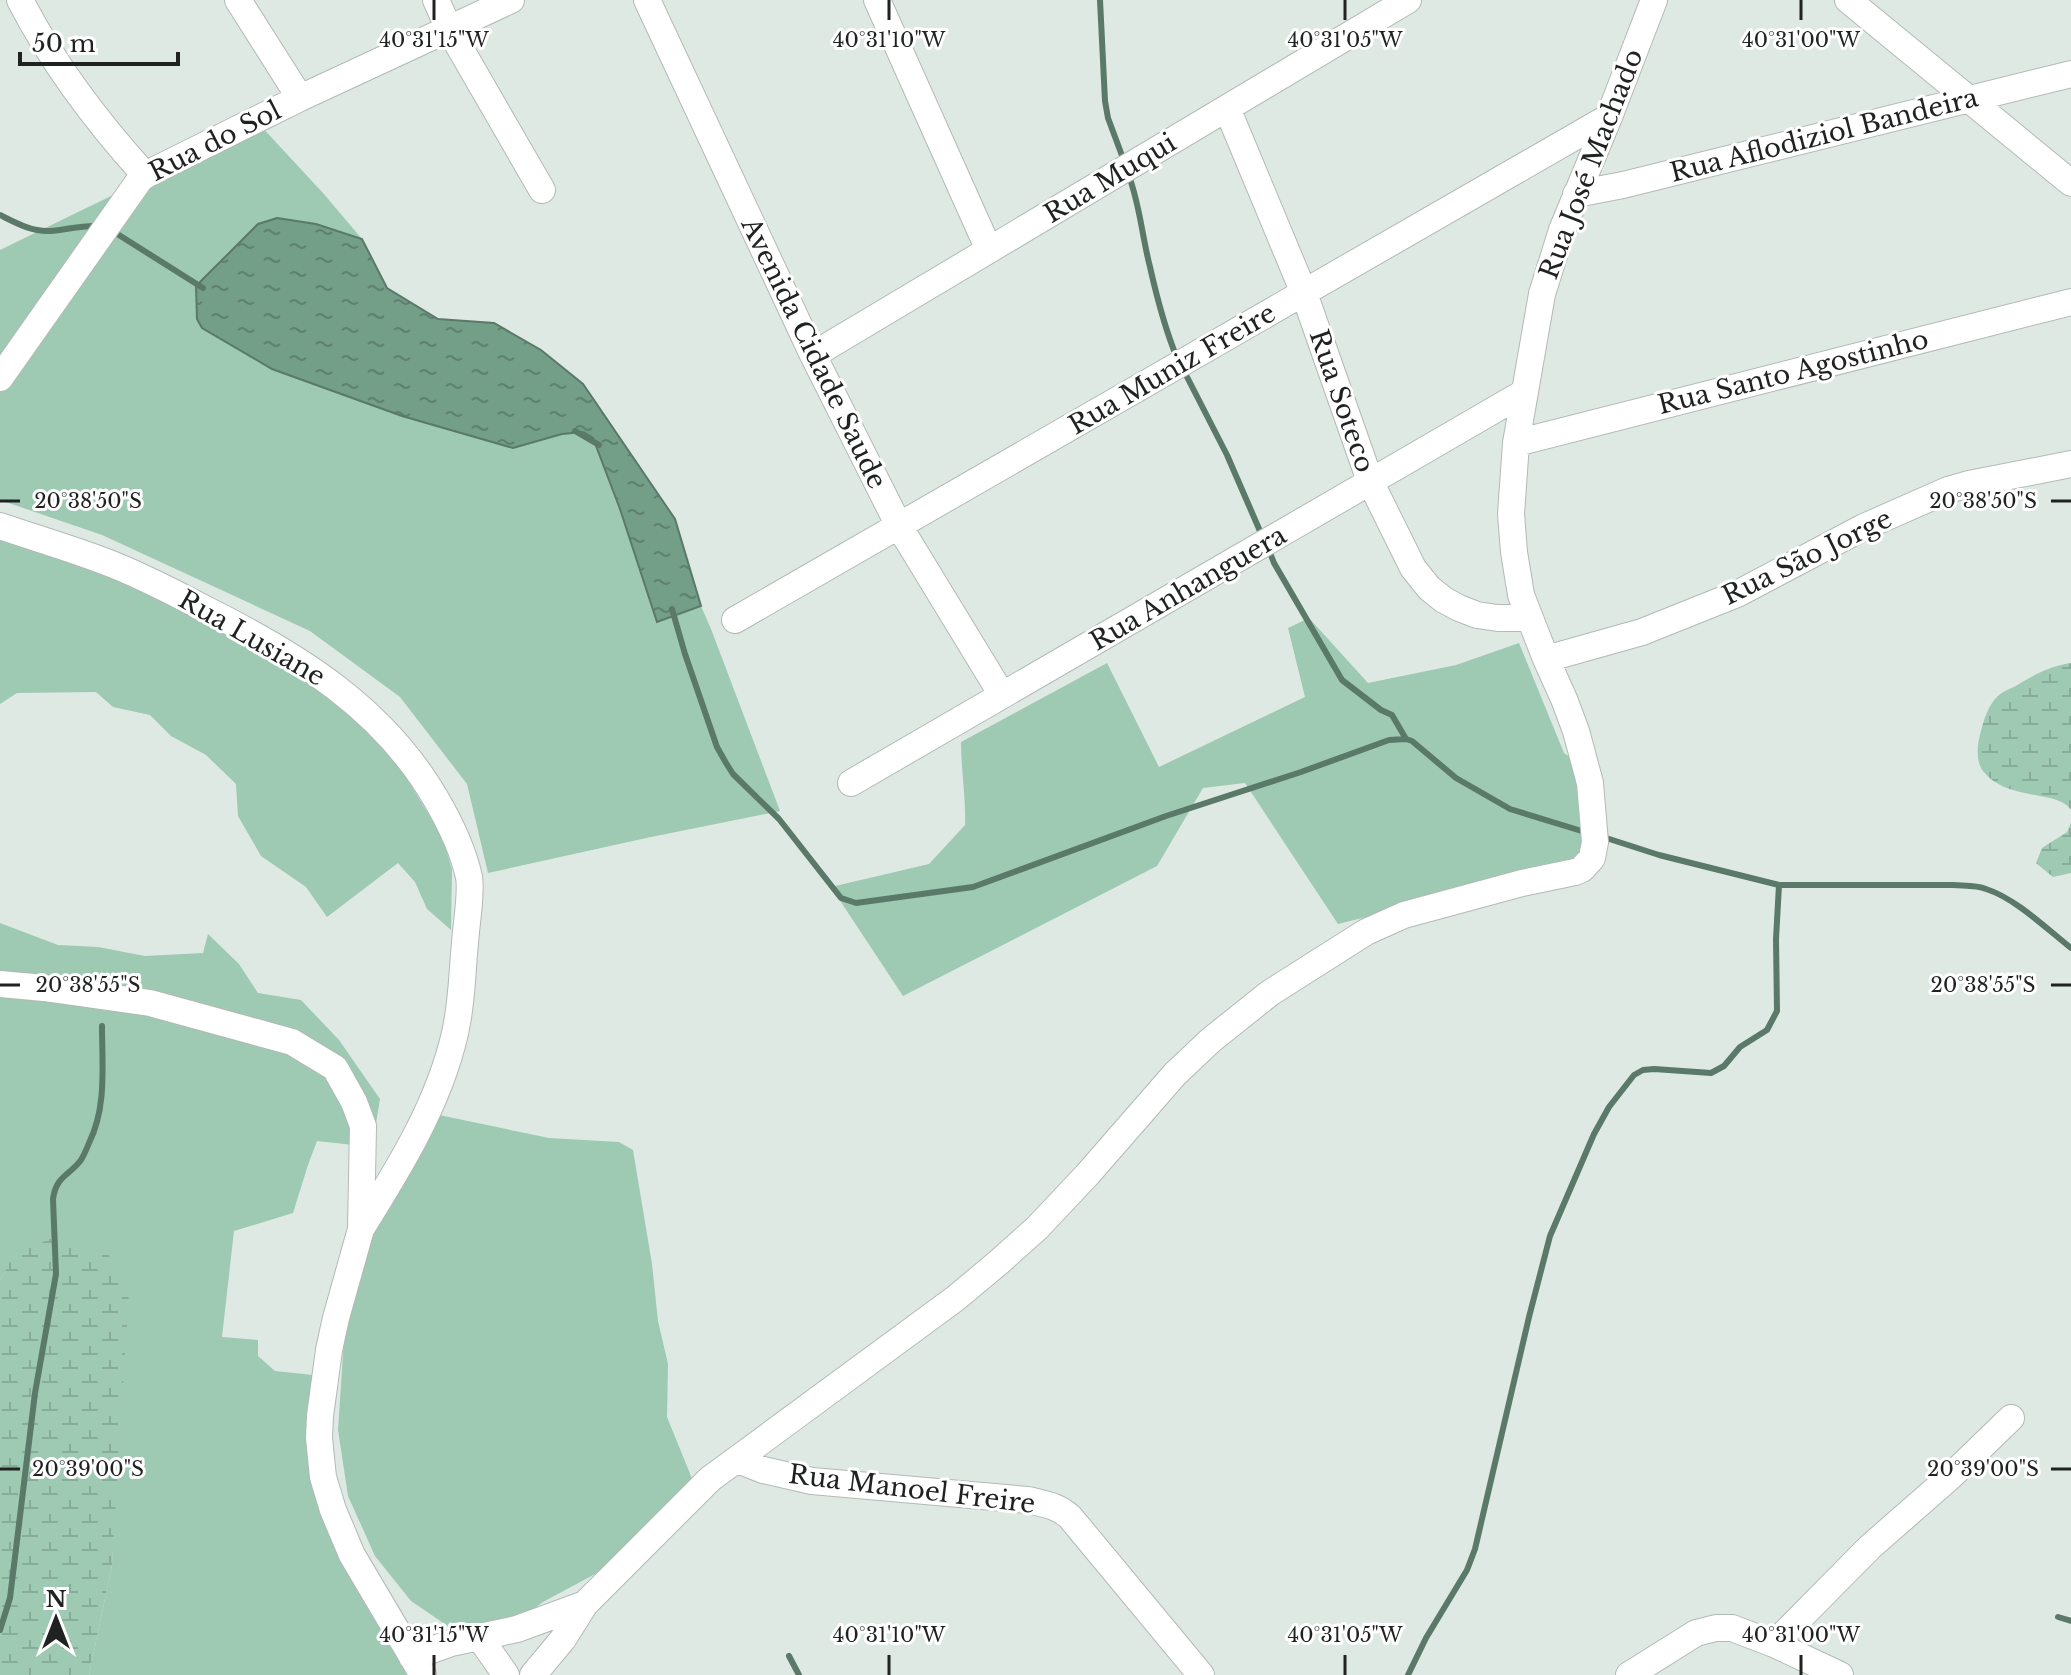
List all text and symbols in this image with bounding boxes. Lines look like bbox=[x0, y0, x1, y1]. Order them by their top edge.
scale bar bbox=[20, 16, 178, 66]
text: 40°31'15"W bbox=[379, 28, 489, 52]
text: 40°31'10"W bbox=[833, 28, 946, 52]
text: 40°31'05"W bbox=[1288, 28, 1403, 52]
text: 40°31'00"W bbox=[1742, 28, 1860, 52]
text: 50 m bbox=[32, 29, 96, 58]
street label: Rua José Machado bbox=[1532, 44, 1650, 284]
street label: Rua Aflodiziol Bandeira bbox=[1667, 81, 1982, 189]
street label: Rua do Sol bbox=[144, 94, 286, 188]
street label: Rua Muqui bbox=[1038, 126, 1182, 230]
street label: Avenida Cidade Saude bbox=[734, 211, 894, 494]
street label: Rua Muniz Freire bbox=[1063, 297, 1281, 441]
street label: Rua Santo Agostinho bbox=[1654, 323, 1932, 421]
street label: Rua Soteco bbox=[1303, 325, 1381, 477]
text: 20°38'50"S bbox=[34, 489, 142, 513]
text: 20°38'50"S bbox=[1929, 489, 2037, 513]
street label: Rua São Jorge bbox=[1717, 502, 1897, 612]
street label: Rua Anhanguera bbox=[1084, 519, 1292, 657]
street label: Rua Lusiane bbox=[173, 583, 331, 693]
text: 20°38'55"S bbox=[36, 973, 140, 997]
text: 20°38'55"S bbox=[1931, 973, 2035, 997]
text: 20°39'00"S bbox=[32, 1457, 144, 1481]
text: 20°39'00"S bbox=[1927, 1457, 2039, 1481]
street label: Rua Manoel Freire bbox=[787, 1458, 1037, 1520]
north arrow bbox=[16, 1579, 96, 1659]
text: N bbox=[46, 1586, 67, 1613]
text: 40°31'15"W bbox=[379, 1623, 489, 1647]
text: 40°31'10"W bbox=[833, 1623, 946, 1647]
text: 40°31'05"W bbox=[1288, 1623, 1403, 1647]
text: 40°31'00"W bbox=[1742, 1623, 1860, 1647]

